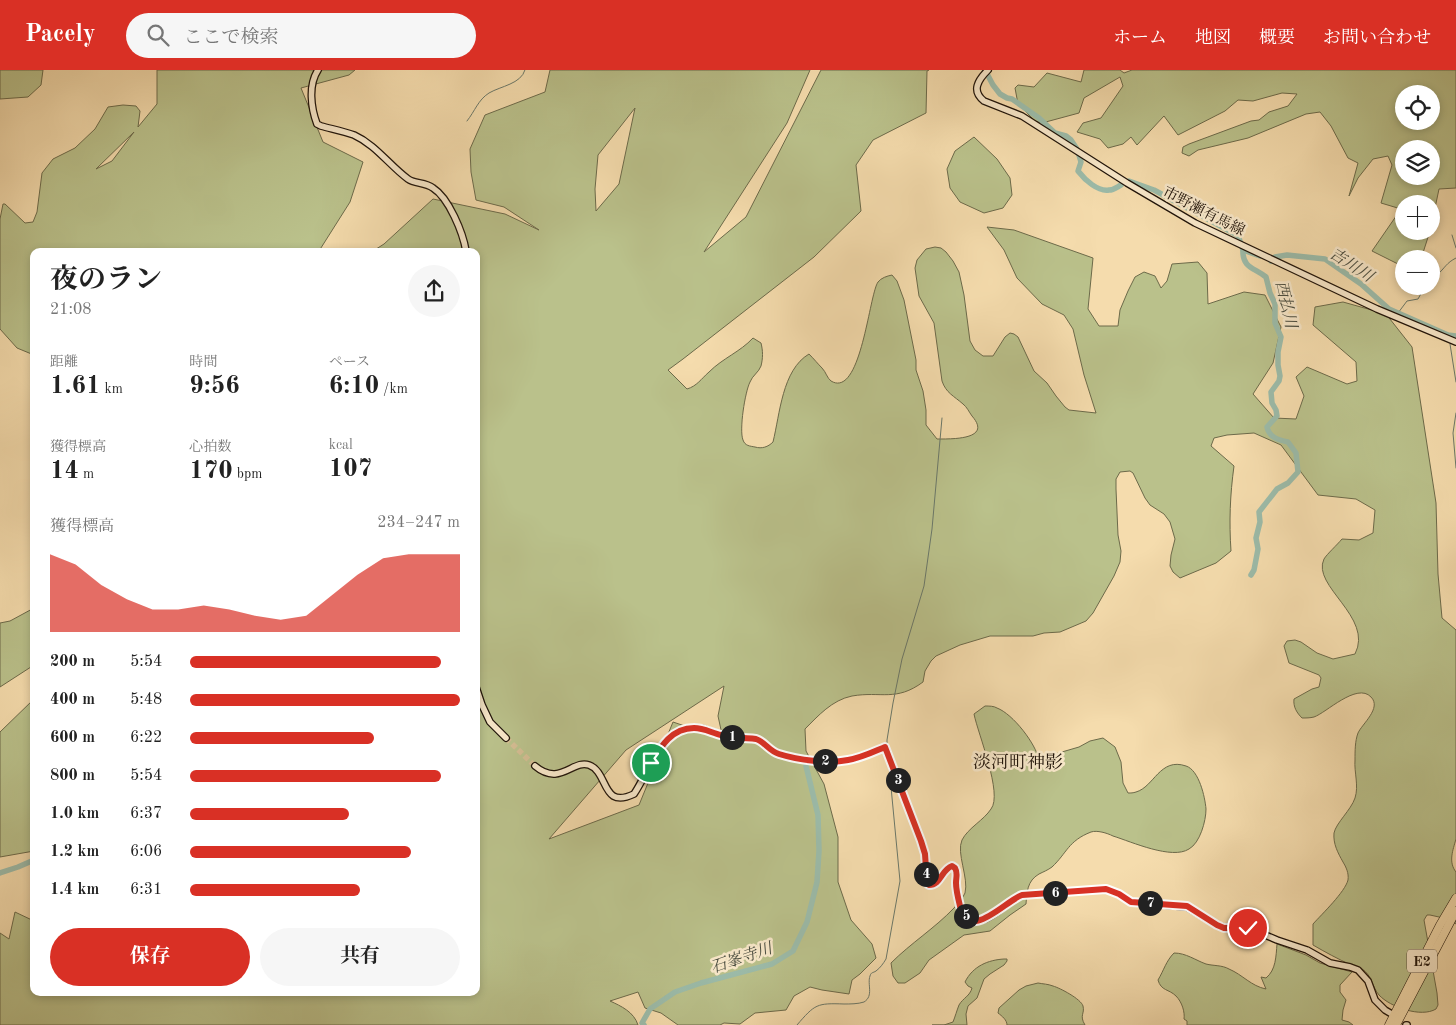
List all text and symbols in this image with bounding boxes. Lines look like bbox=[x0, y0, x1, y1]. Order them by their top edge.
search box bbox=[126, 13, 476, 58]
icon: search bbox=[144, 21, 172, 49]
text: Pacely bbox=[25, 23, 96, 47]
text: ここで検索 bbox=[184, 29, 279, 48]
text: ホーム bbox=[1113, 29, 1167, 47]
text: 地図 bbox=[1195, 29, 1231, 47]
text: 概要 bbox=[1259, 29, 1295, 47]
text: お問い合わせ bbox=[1323, 29, 1431, 47]
map controls bbox=[1395, 85, 1440, 295]
button: locate bbox=[1395, 85, 1440, 130]
button: layers bbox=[1395, 140, 1440, 185]
street label: 市野瀬有馬線 bbox=[1160, 183, 1248, 239]
button: + bbox=[1395, 195, 1440, 240]
water label: 吉川川 bbox=[1326, 244, 1378, 287]
button: − bbox=[1395, 250, 1440, 295]
button: share bbox=[408, 265, 460, 317]
text: 夜のラン bbox=[50, 267, 162, 295]
water label: 西払川 bbox=[1272, 279, 1301, 332]
text: 21:08 bbox=[50, 302, 92, 318]
text: 距離 bbox=[50, 355, 78, 369]
text: 時間 bbox=[189, 355, 217, 369]
text: ペース bbox=[329, 355, 370, 369]
text: 1.61 bbox=[50, 374, 101, 399]
text: 9:56 bbox=[189, 374, 240, 399]
text: 6:10 bbox=[329, 374, 379, 399]
text: km bbox=[101, 382, 123, 396]
text: /km bbox=[379, 382, 408, 396]
text: kcal bbox=[329, 438, 353, 452]
text: 獲得標高 bbox=[50, 440, 106, 454]
text: 心拍数 bbox=[189, 440, 231, 454]
text: 107 bbox=[329, 457, 372, 482]
text: 14 bbox=[50, 459, 79, 484]
text: 170 bbox=[189, 459, 233, 484]
text: m bbox=[79, 467, 94, 481]
text: bpm bbox=[233, 467, 262, 481]
text: 234–247 m bbox=[377, 515, 460, 531]
text: 獲得標高 bbox=[50, 519, 114, 535]
text: 200 m bbox=[50, 654, 95, 670]
text: 5:54 bbox=[130, 654, 162, 670]
text: 400 m bbox=[50, 692, 95, 708]
text: 5:48 bbox=[130, 692, 162, 708]
pin: 1 bbox=[720, 724, 744, 750]
text: 600 m bbox=[50, 730, 95, 746]
text: 6:22 bbox=[130, 730, 162, 746]
text: 1 bbox=[728, 730, 737, 744]
pin bbox=[630, 742, 672, 784]
pin: 2 bbox=[812, 748, 838, 774]
icon: arrive bbox=[637, 749, 665, 777]
district label: 淡河町神影 bbox=[973, 752, 1063, 772]
text: 2 bbox=[821, 754, 830, 768]
text: 800 m bbox=[50, 768, 95, 784]
text: 5:54 bbox=[130, 768, 162, 784]
pin: 3 bbox=[886, 768, 910, 792]
text: 3 bbox=[894, 773, 903, 787]
text: 1.0 km bbox=[50, 806, 99, 822]
text: 6:37 bbox=[130, 806, 162, 822]
text: 1.2 km bbox=[50, 844, 99, 860]
text: 6:06 bbox=[130, 844, 162, 860]
pin: 4 bbox=[914, 862, 938, 886]
text: 4 bbox=[922, 867, 931, 881]
pin: 6 bbox=[1042, 880, 1068, 906]
text: 1.4 km bbox=[50, 882, 99, 898]
text: 6:31 bbox=[130, 882, 162, 898]
text: 6 bbox=[1051, 886, 1060, 900]
pin: 7 bbox=[1138, 890, 1162, 916]
text: 7 bbox=[1146, 896, 1155, 910]
pin: 5 bbox=[954, 904, 978, 928]
pin bbox=[1227, 907, 1269, 949]
text: 5 bbox=[962, 909, 971, 923]
icon: check bbox=[1234, 914, 1262, 942]
button: 保存 bbox=[50, 928, 250, 986]
button: 共有 bbox=[260, 928, 460, 986]
water label: 石峯寺川 bbox=[708, 938, 776, 977]
road number: E2 bbox=[1407, 949, 1437, 972]

